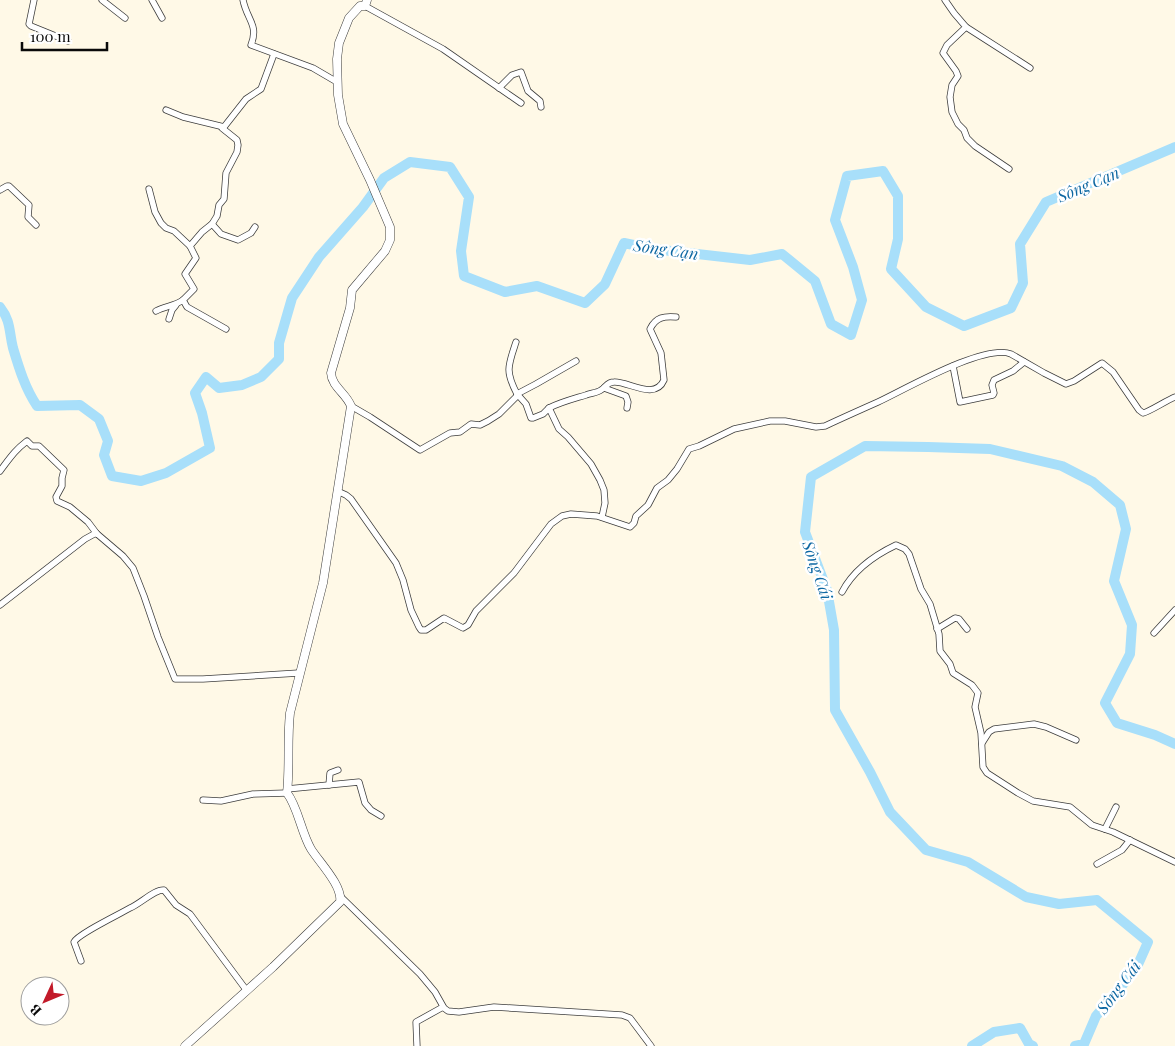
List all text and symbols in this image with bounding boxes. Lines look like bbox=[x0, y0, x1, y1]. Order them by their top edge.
scale bar bbox=[22, 20, 108, 52]
text: 100 m bbox=[30, 26, 71, 46]
water label: Sông Cạn bbox=[1053, 162, 1122, 207]
water label: Sông Cạn bbox=[631, 234, 700, 264]
water label: Sông Cái bbox=[798, 537, 838, 603]
water label: Sông Cái bbox=[1091, 955, 1145, 1019]
north arrow bbox=[20, 976, 70, 1026]
text: B bbox=[25, 1000, 45, 1020]

